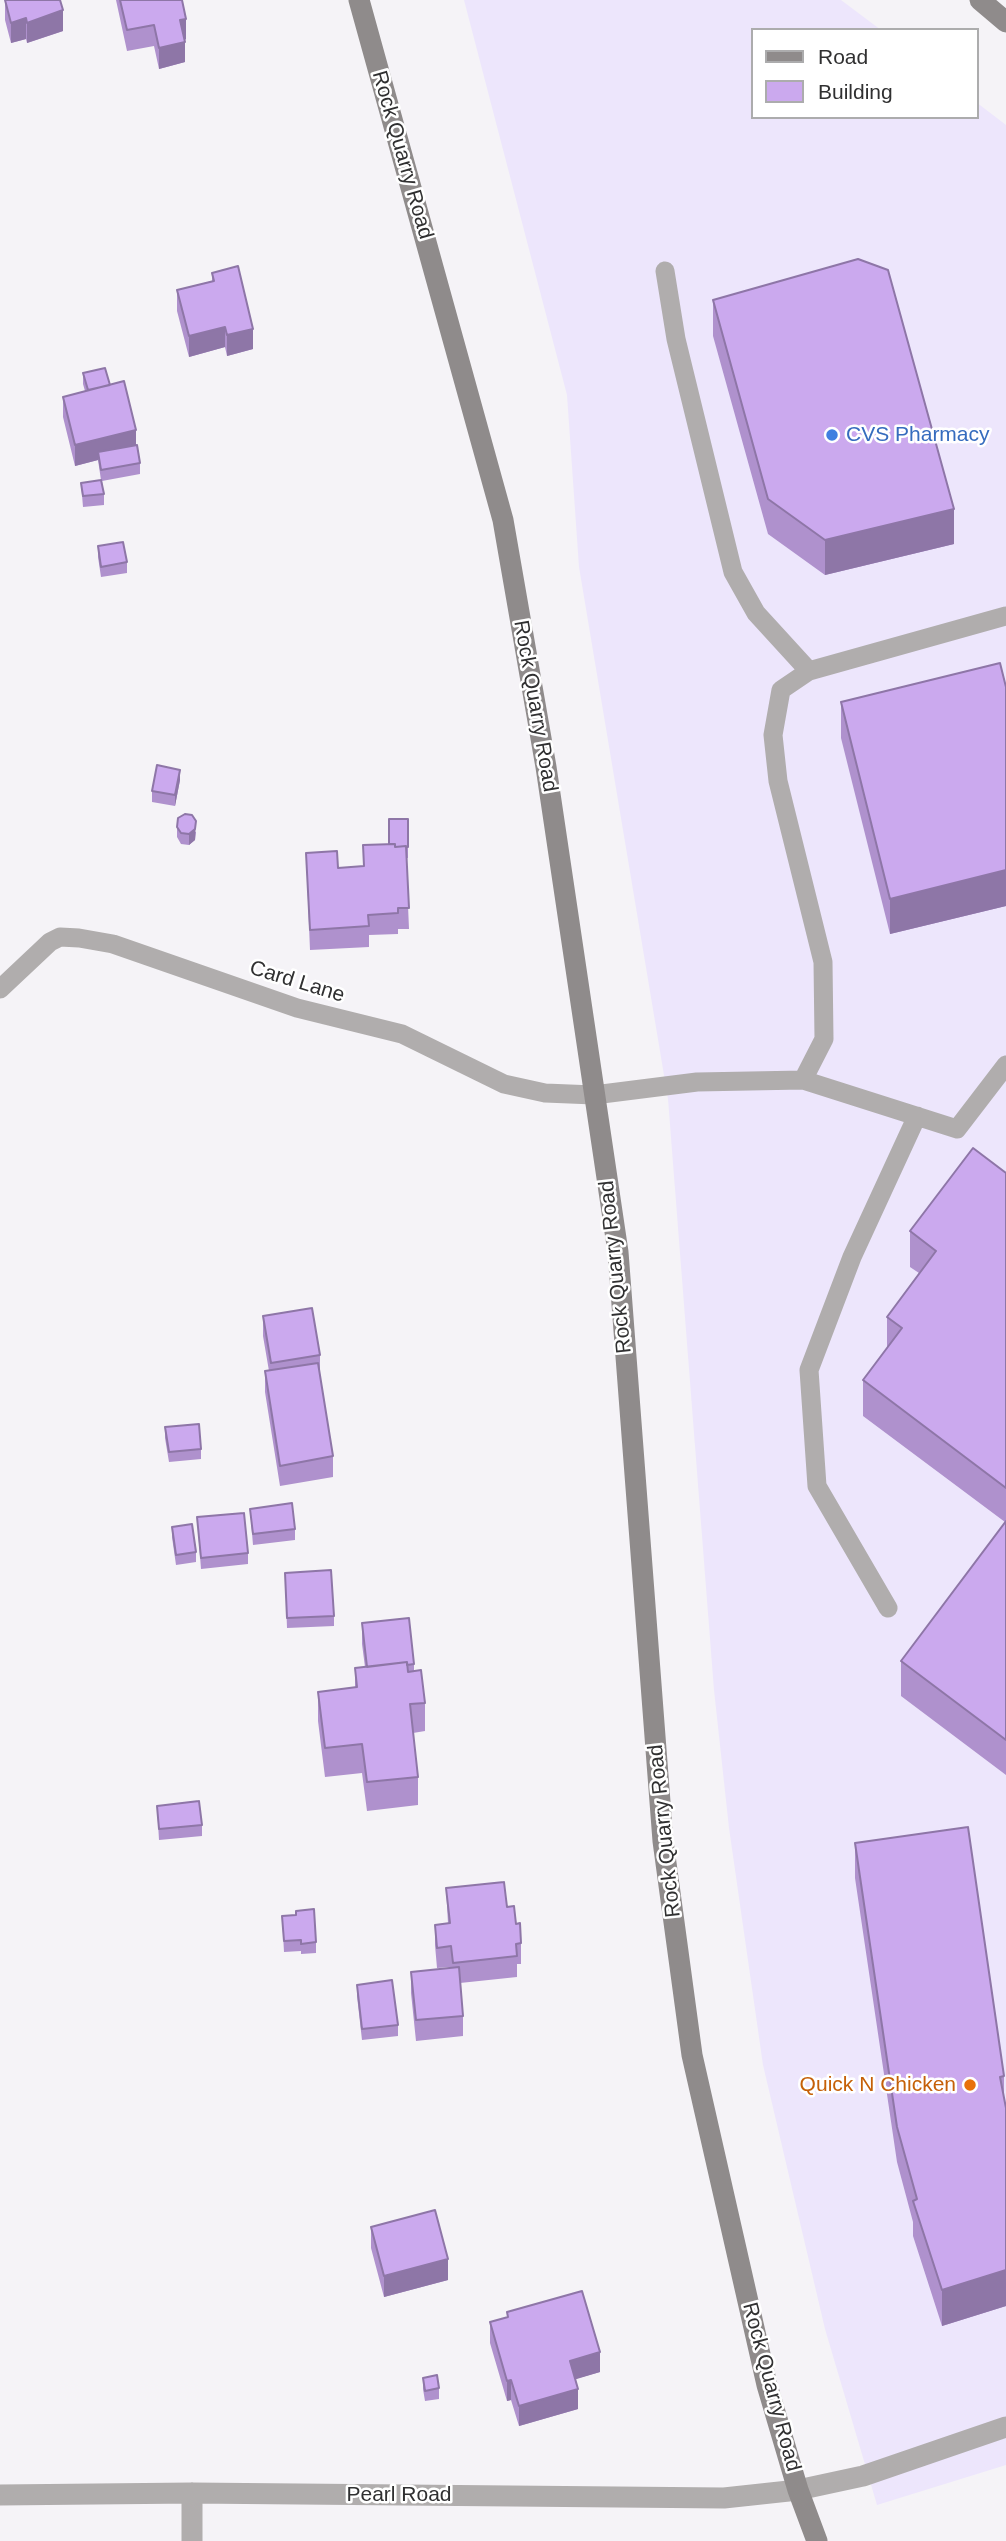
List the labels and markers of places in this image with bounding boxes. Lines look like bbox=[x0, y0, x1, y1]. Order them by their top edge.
place label: CVS Pharmacy bbox=[846, 422, 990, 448]
marker: CVS Pharmacy bbox=[824, 427, 840, 443]
place label: Quick N Chicken bbox=[800, 2072, 956, 2098]
marker: Quick N Chicken bbox=[962, 2077, 978, 2093]

